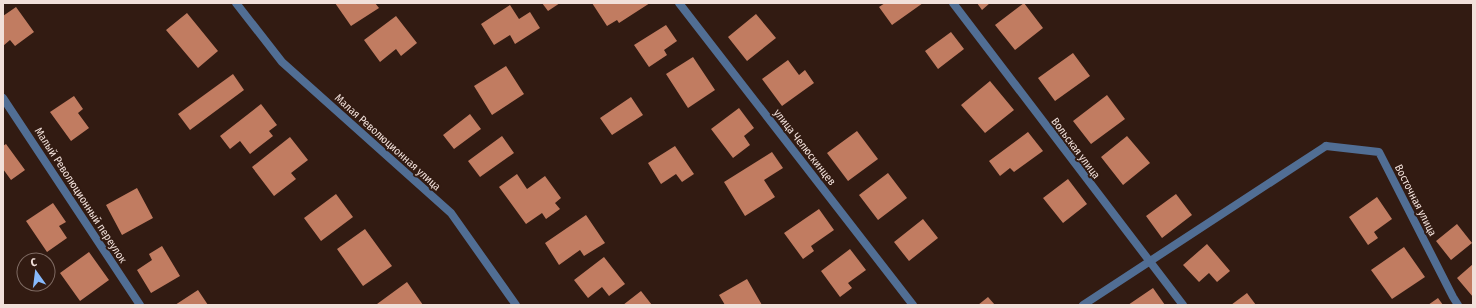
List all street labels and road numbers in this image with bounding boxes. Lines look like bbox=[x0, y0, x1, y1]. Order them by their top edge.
street label: Малая Революционная улица bbox=[332, 91, 443, 193]
street label: улица Челюскинцев bbox=[771, 107, 838, 188]
street label: Вольская улица bbox=[1048, 115, 1103, 181]
street label: Малый Революционный переулок bbox=[32, 125, 130, 266]
street label: Восточная улица bbox=[1392, 162, 1439, 238]

